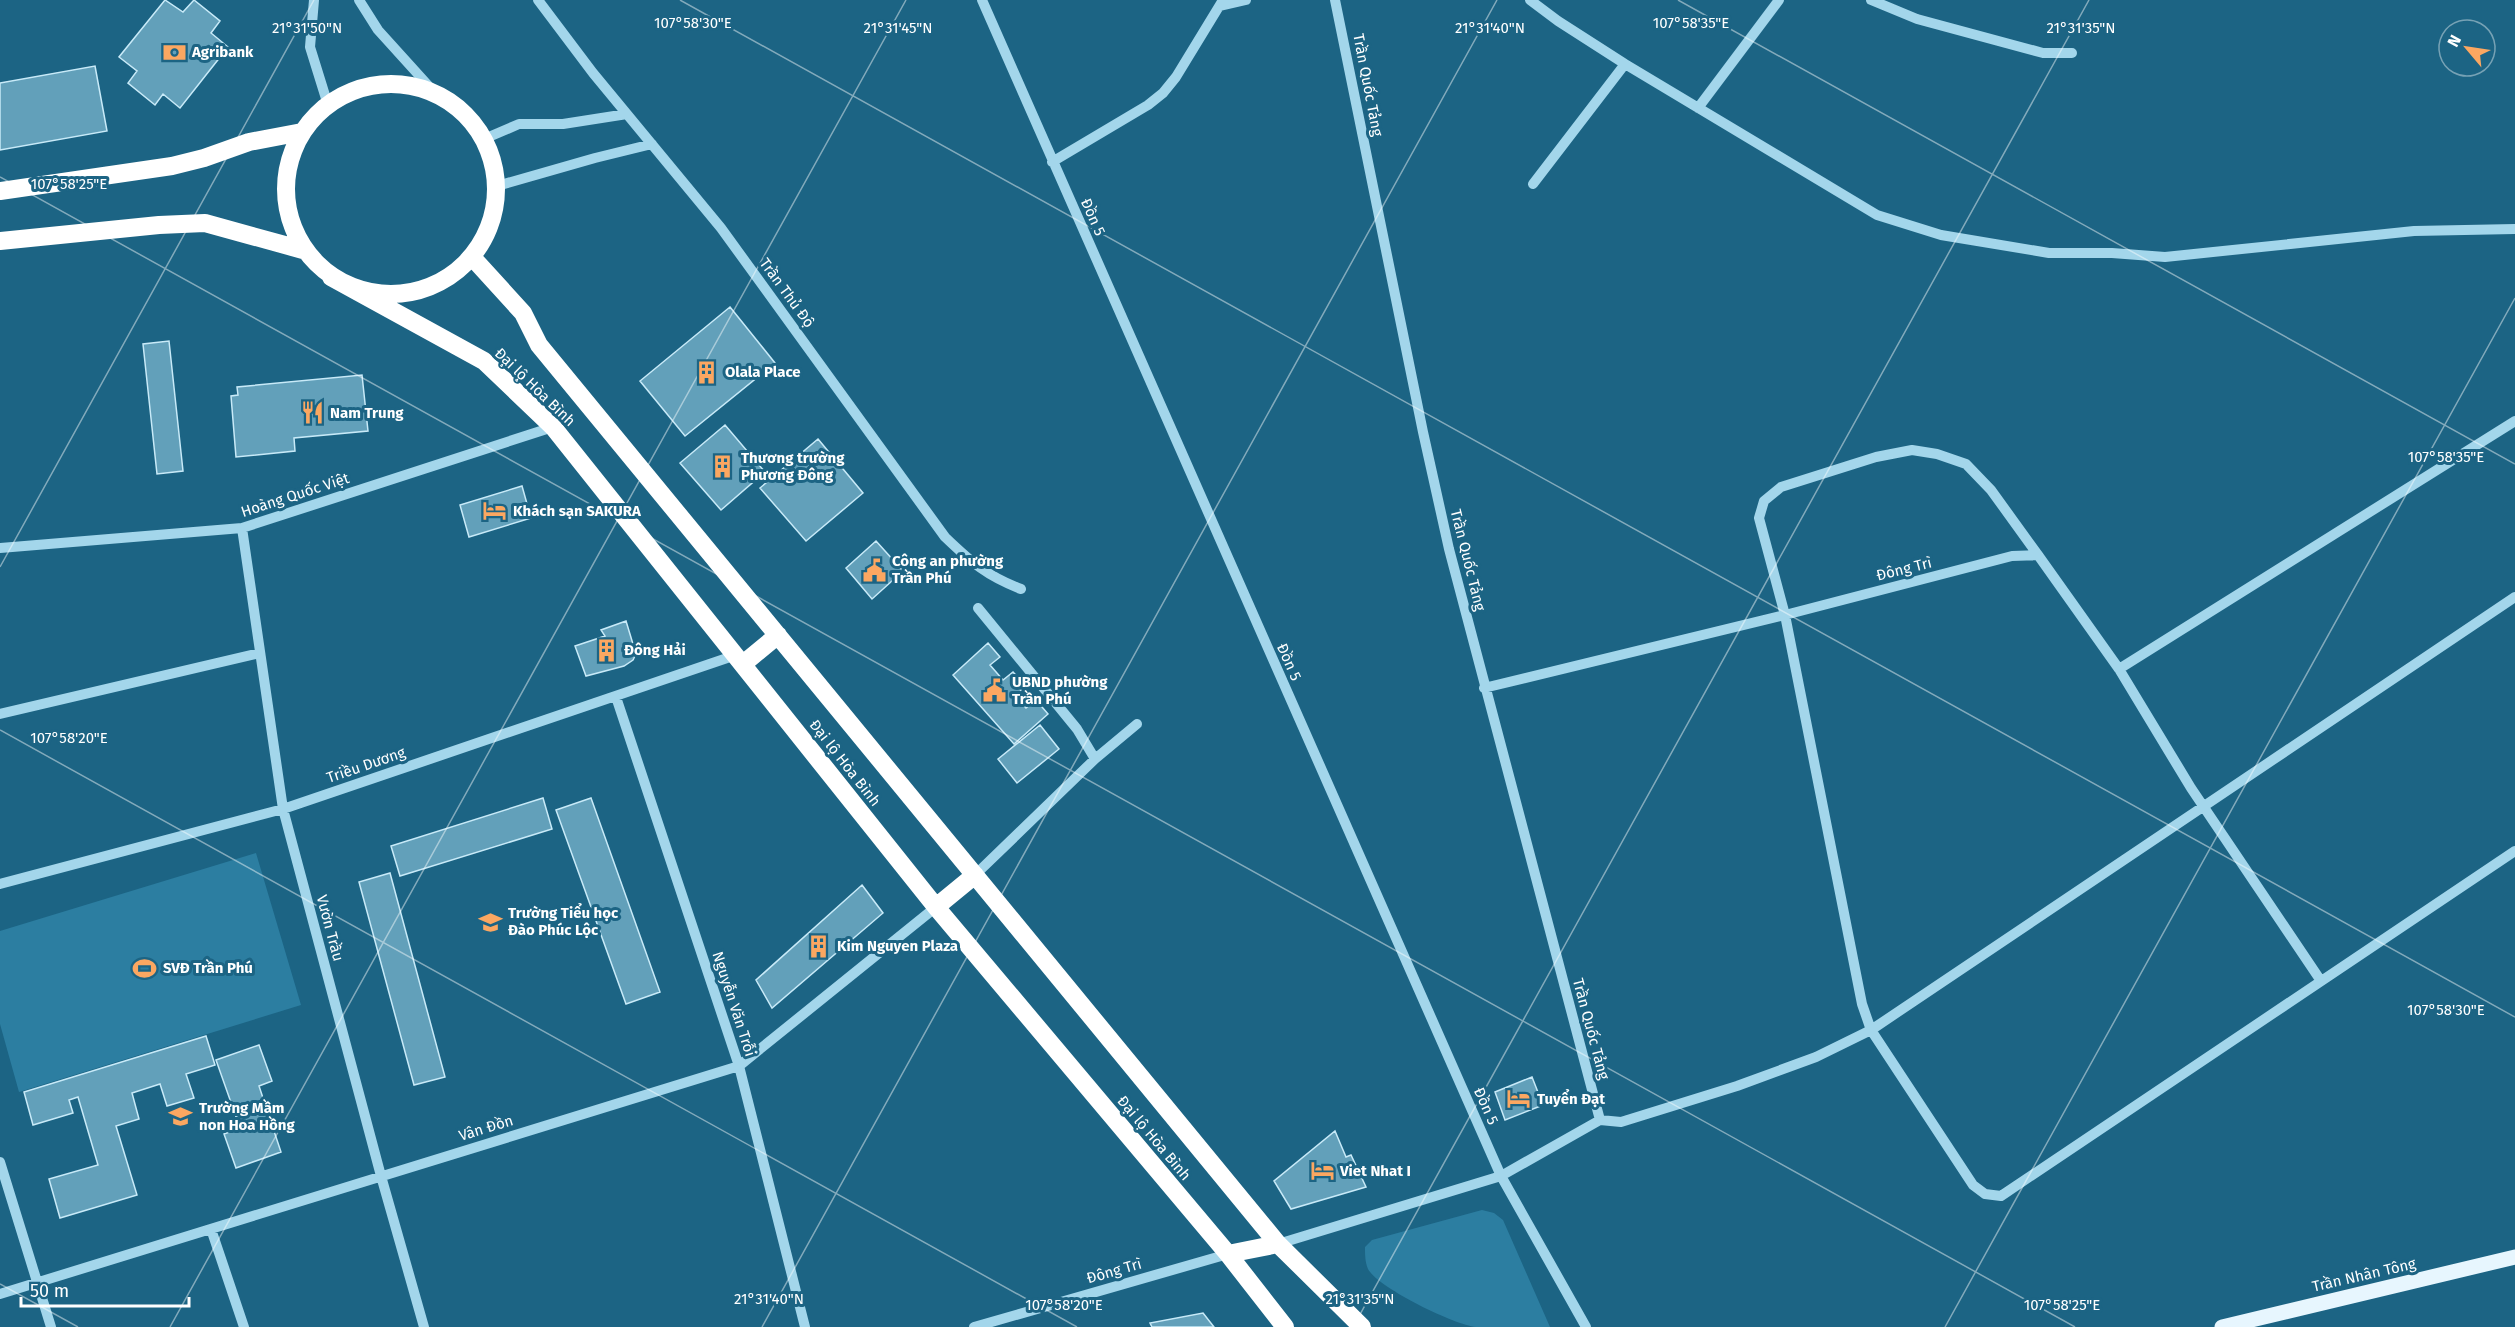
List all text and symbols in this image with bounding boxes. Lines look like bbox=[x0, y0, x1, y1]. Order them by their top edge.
text: 107°58'30"E bbox=[654, 14, 732, 32]
text: 107°58'35"E bbox=[1653, 14, 1729, 32]
north arrow bbox=[2437, 18, 2497, 78]
text: 21°31'50"N bbox=[272, 19, 342, 37]
text: 21°31'45"N bbox=[864, 19, 932, 37]
text: 21°31'40"N bbox=[1455, 19, 1525, 37]
text: 21°31'35"N bbox=[2046, 19, 2116, 37]
street label: Trần Quốc Tảng bbox=[1349, 32, 1387, 138]
text: N bbox=[2443, 32, 2465, 50]
bank icon: Agribank bbox=[161, 39, 187, 65]
place label: Agribank bbox=[191, 43, 254, 61]
text: 107°58'25"E bbox=[31, 175, 107, 193]
street label: Đồn 5 bbox=[1077, 196, 1109, 238]
street label: Trần Thủ Độ bbox=[756, 255, 818, 331]
street label: Đại lộ Hòa Bình bbox=[491, 344, 579, 430]
building icon: Olala Place bbox=[694, 359, 720, 385]
place label: Olala Place bbox=[725, 363, 801, 381]
restaurant icon: Nam Trung bbox=[299, 400, 325, 426]
place label: Nam Trung bbox=[330, 404, 404, 422]
text: 107°58'35"E bbox=[2408, 448, 2484, 466]
place label: Thương trường Phương Đông bbox=[741, 449, 845, 484]
building icon: Thương trường Phương Đông bbox=[710, 454, 736, 480]
street label: Hoàng Quốc Việt bbox=[239, 469, 352, 521]
hotel icon: Khách sạn SAKURA bbox=[482, 498, 508, 524]
place label: Khách sạn SAKURA bbox=[513, 502, 642, 520]
street label: Trần Quốc Tảng bbox=[1447, 507, 1489, 613]
place label: Công an phường Trần Phú bbox=[892, 552, 1004, 587]
street label: Đông Trì bbox=[1874, 553, 1934, 585]
public building icon: Công an phường Trần Phú bbox=[861, 557, 887, 583]
building icon: Đông Hải bbox=[593, 637, 619, 663]
place label: Đông Hải bbox=[624, 641, 686, 659]
street label: Đồn 5 bbox=[1273, 641, 1305, 683]
place label: UBND phường Trần Phú bbox=[1012, 673, 1108, 708]
public building icon: UBND phường Trần Phú bbox=[981, 678, 1007, 704]
street label: Đại lộ Hòa Bình bbox=[806, 716, 884, 810]
text: 107°58'20"E bbox=[30, 729, 108, 747]
street label: Triều Dương bbox=[324, 743, 408, 787]
street label: Vườn Trầu bbox=[313, 893, 347, 963]
place label: Trường Tiểu học Đào Phúc Lộc bbox=[508, 903, 619, 939]
school or university icon: Trường Tiểu học Đào Phúc Lộc bbox=[477, 909, 503, 935]
building icon: Kim Nguyen Plaza bbox=[806, 933, 832, 959]
place label: Kim Nguyen Plaza bbox=[837, 937, 958, 955]
street label: Nguyễn Văn Trỗi bbox=[709, 949, 759, 1059]
sports icon: SVĐ Trần Phú bbox=[132, 955, 158, 981]
place label: SVĐ Trần Phú bbox=[163, 958, 253, 977]
street label: Trần Quốc Tảng bbox=[1569, 976, 1613, 1082]
text: 107°58'30"E bbox=[2407, 1001, 2485, 1019]
street label: Đồn 5 bbox=[1470, 1085, 1502, 1127]
hotel icon: Tuyển Đạt bbox=[1506, 1086, 1532, 1112]
place label: Tuyển Đạt bbox=[1537, 1089, 1605, 1108]
street label: Đại lộ Hòa Bình bbox=[1113, 1092, 1195, 1184]
place label: Trường Mầm non Hoa Hồng bbox=[199, 1098, 295, 1134]
school or university icon: Trường Mầm non Hoa Hồng bbox=[168, 1104, 194, 1130]
street label: Vân Đồn bbox=[457, 1111, 515, 1145]
hotel icon: Viet Nhat I bbox=[1309, 1158, 1335, 1184]
place label: Viet Nhat I bbox=[1339, 1162, 1411, 1180]
street label: Đông Trì bbox=[1084, 1254, 1144, 1287]
street label: Trần Nhân Tông bbox=[2310, 1254, 2418, 1296]
scale bar bbox=[21, 1270, 189, 1308]
text: 50 m bbox=[30, 1280, 69, 1302]
text: 21°31'40"N bbox=[734, 1290, 804, 1308]
text: 21°31'35"N bbox=[1325, 1290, 1395, 1308]
text: 107°58'20"E bbox=[1025, 1296, 1103, 1314]
text: 107°58'25"E bbox=[2024, 1296, 2100, 1314]

